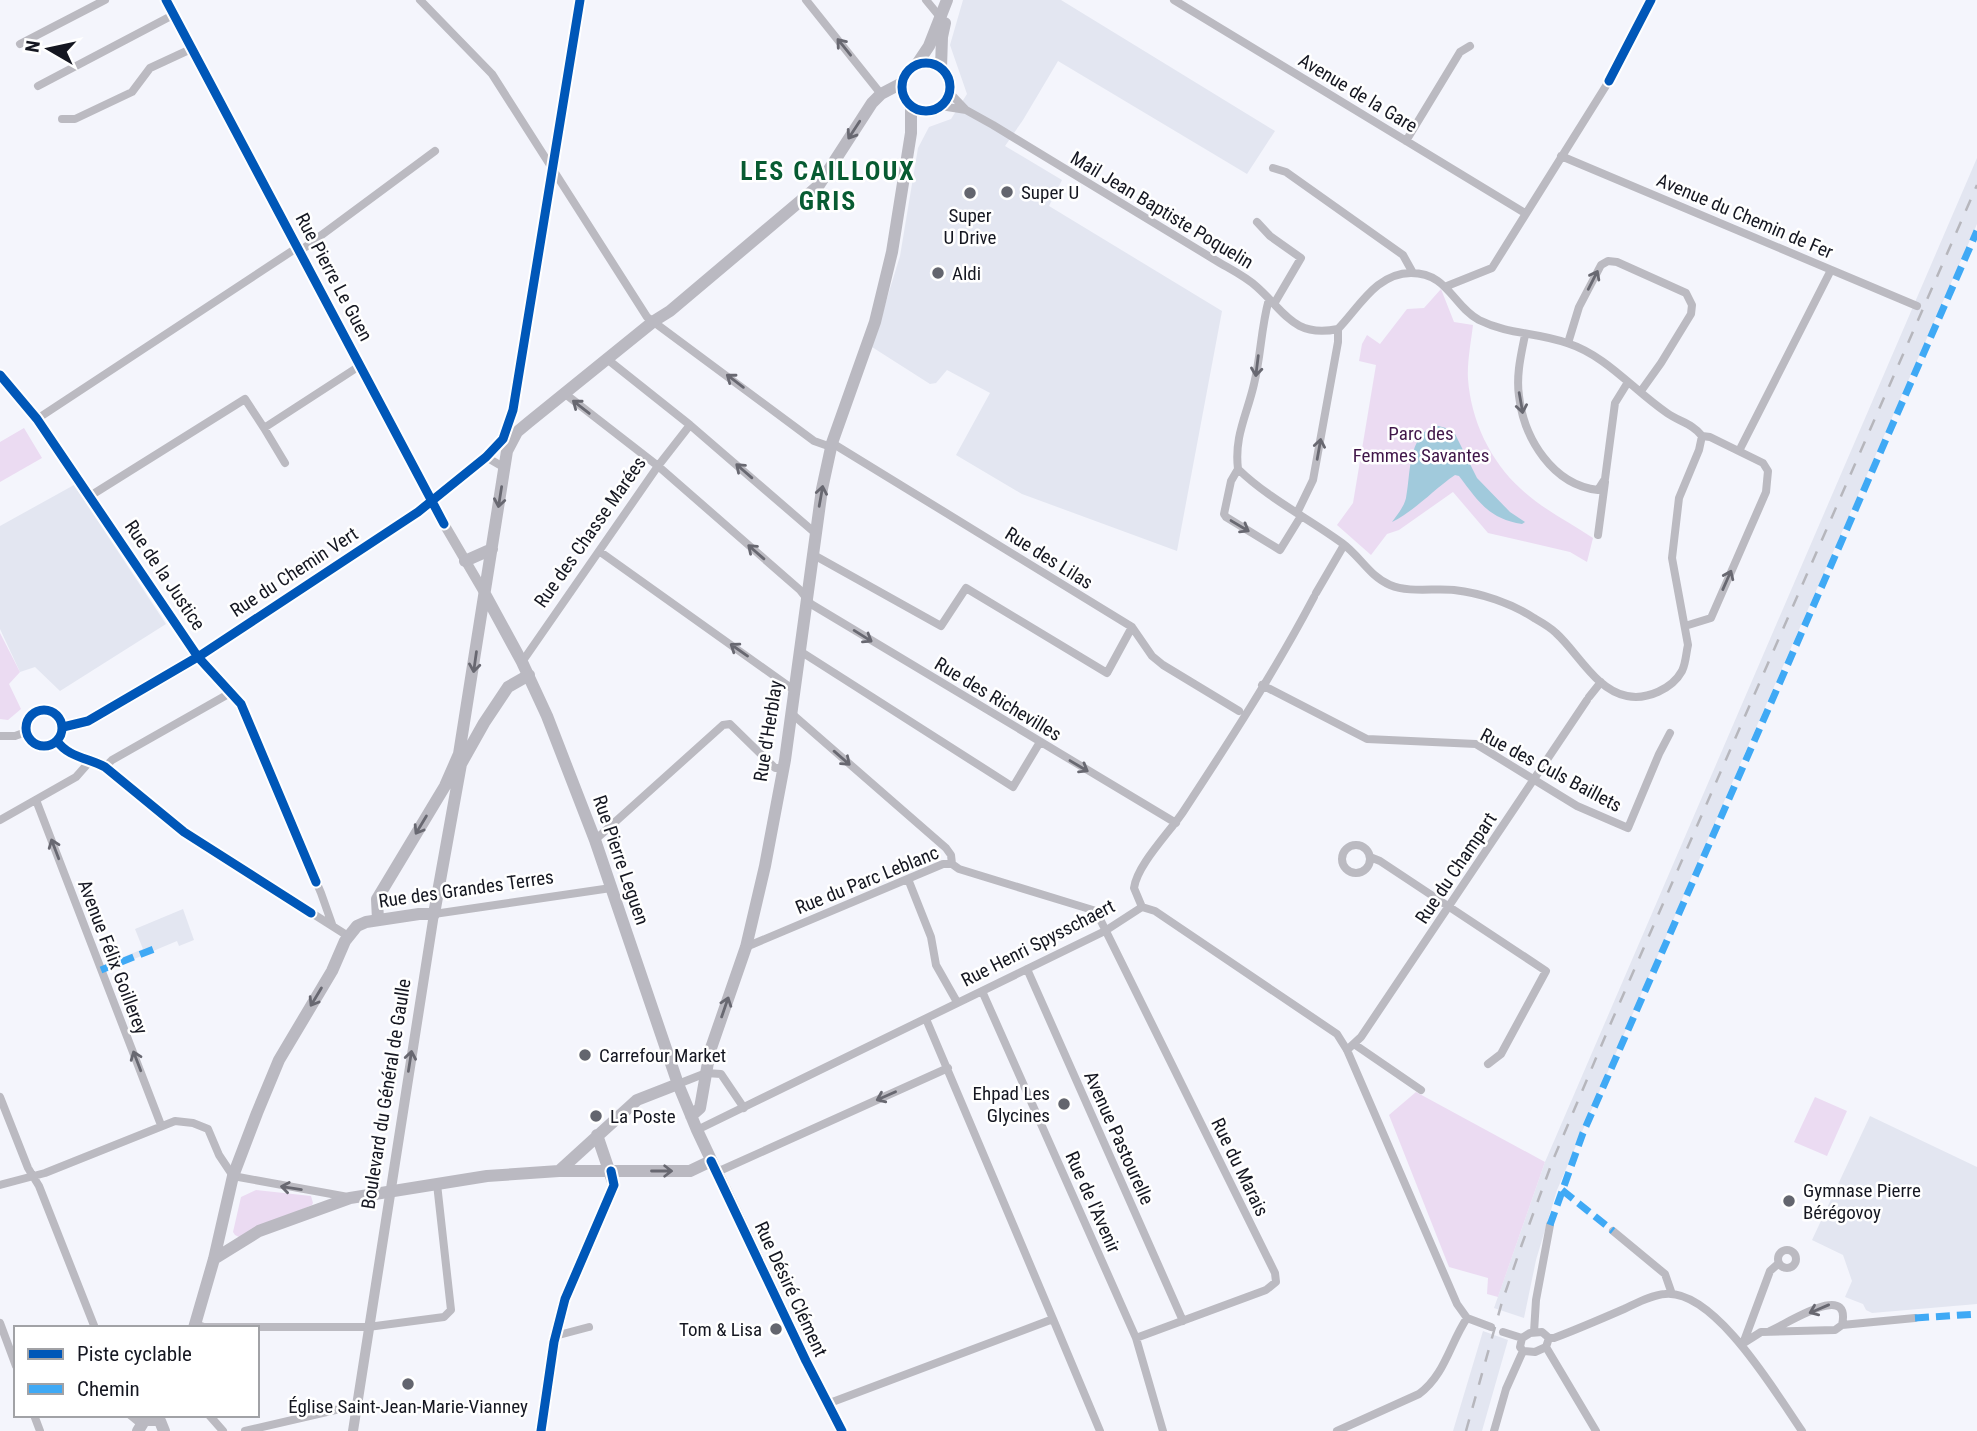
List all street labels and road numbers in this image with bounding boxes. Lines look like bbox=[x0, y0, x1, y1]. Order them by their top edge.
street label: Avenue de la Gare bbox=[1294, 49, 1422, 138]
street label: Mail Jean Baptiste Poquelin bbox=[1066, 146, 1258, 274]
street label: Avenue du Chemin de Fer bbox=[1653, 168, 1837, 264]
street label: Rue Pierre Le Guen bbox=[291, 209, 377, 345]
street label: Rue des Chasse Marées bbox=[529, 452, 651, 612]
street label: Rue de la Justice bbox=[120, 516, 210, 634]
street label: Rue du Chemin Vert bbox=[226, 522, 362, 622]
street label: Rue des Lilas bbox=[1001, 522, 1097, 594]
street label: Rue des Richevilles bbox=[930, 652, 1066, 746]
street label: Rue d'Herblay bbox=[749, 679, 787, 783]
street label: Rue des Culs Baillets bbox=[1476, 723, 1626, 817]
street label: Rue Pierre Leguen bbox=[588, 792, 654, 928]
street label: Rue du Champart bbox=[1410, 808, 1502, 928]
street label: Rue du Parc Leblanc bbox=[792, 841, 942, 919]
street label: Rue des Grandes Terres bbox=[377, 865, 555, 913]
street label: Avenue Félix Goillerey bbox=[73, 877, 153, 1037]
street label: Rue Henri Spysschaert bbox=[957, 894, 1119, 992]
street label: Boulevard du Général de Gaulle bbox=[356, 977, 416, 1211]
street label: Avenue Pastourelle bbox=[1079, 1068, 1159, 1208]
street label: Rue du Marais bbox=[1206, 1114, 1274, 1220]
street label: Rue de l'Avenir bbox=[1060, 1148, 1126, 1256]
street label: Rue Désiré Clément bbox=[750, 1218, 832, 1360]

